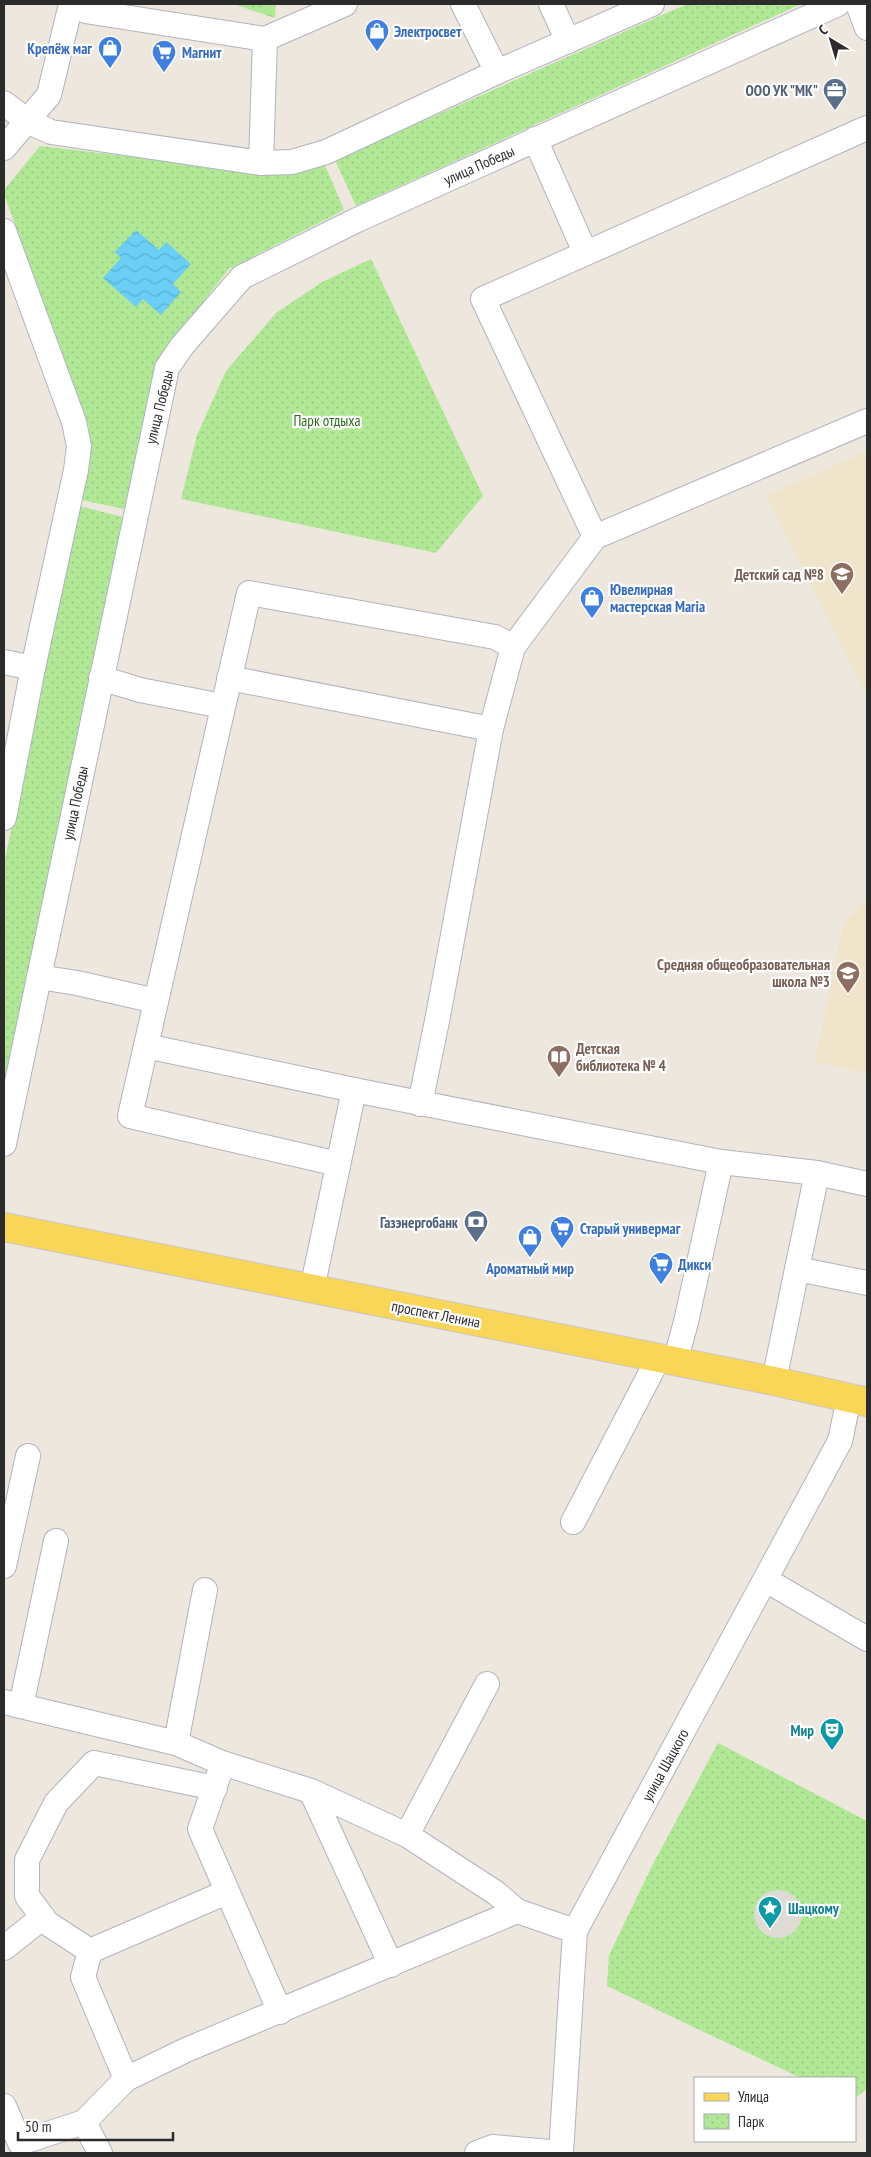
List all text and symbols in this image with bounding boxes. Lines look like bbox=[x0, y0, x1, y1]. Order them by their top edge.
north arrow bbox=[806, 15, 856, 65]
shop icon: Электросвет bbox=[364, 18, 390, 52]
text: С bbox=[815, 20, 832, 39]
place label: Электросвет bbox=[394, 22, 462, 41]
shop icon: Крепёж маг bbox=[97, 35, 123, 69]
place label: Крепёж маг bbox=[27, 39, 92, 58]
supermarket icon: Магнит bbox=[151, 39, 177, 73]
place label: Магнит bbox=[182, 43, 222, 62]
office icon: ООО УК "МК" bbox=[822, 77, 848, 111]
place label: ООО УК "МК" bbox=[746, 81, 818, 100]
street label: улица Победы bbox=[441, 141, 517, 189]
street label: улица Победы bbox=[141, 368, 177, 446]
park label: Парк отдыха bbox=[293, 411, 361, 430]
school or university icon: Детский сад №8 bbox=[829, 561, 855, 595]
place label: Детский сад №8 bbox=[734, 565, 824, 584]
place label: Ювелирная мастерская Maria bbox=[610, 580, 705, 616]
shop icon: Ювелирная мастерская Maria bbox=[579, 585, 605, 619]
street label: улица Победы bbox=[58, 764, 92, 842]
place label: Средняя общеобразовательная школа №3 bbox=[657, 955, 830, 991]
school or university icon: Средняя общеобразовательная школа №3 bbox=[835, 960, 861, 994]
place label: Детская библиотека № 4 bbox=[576, 1039, 666, 1075]
library icon: Детская библиотека № 4 bbox=[546, 1044, 572, 1078]
bank icon: Газэнергобанк bbox=[463, 1209, 489, 1243]
place label: Газэнергобанк bbox=[380, 1213, 459, 1232]
supermarket icon: Старый универмаг bbox=[549, 1215, 575, 1249]
place label: Старый универмаг bbox=[580, 1219, 681, 1238]
shop icon: Ароматный мир bbox=[517, 1224, 543, 1258]
supermarket icon: Дикси bbox=[648, 1251, 674, 1285]
place label: Дикси bbox=[678, 1255, 712, 1274]
place label: Ароматный мир bbox=[485, 1259, 574, 1278]
street label: проспект Ленина bbox=[390, 1296, 482, 1332]
theatre icon: Мир bbox=[819, 1717, 845, 1751]
place label: Мир bbox=[791, 1721, 814, 1740]
street label: улица Шацкого bbox=[637, 1725, 693, 1805]
place icon: Шацкому bbox=[757, 1895, 783, 1929]
place label: Шацкому bbox=[788, 1899, 840, 1918]
legend bbox=[694, 2077, 856, 2142]
text: Улица bbox=[738, 2087, 769, 2106]
scale bar bbox=[18, 2110, 172, 2142]
text: Парк bbox=[738, 2112, 764, 2131]
text: 50 m bbox=[25, 2117, 51, 2136]

